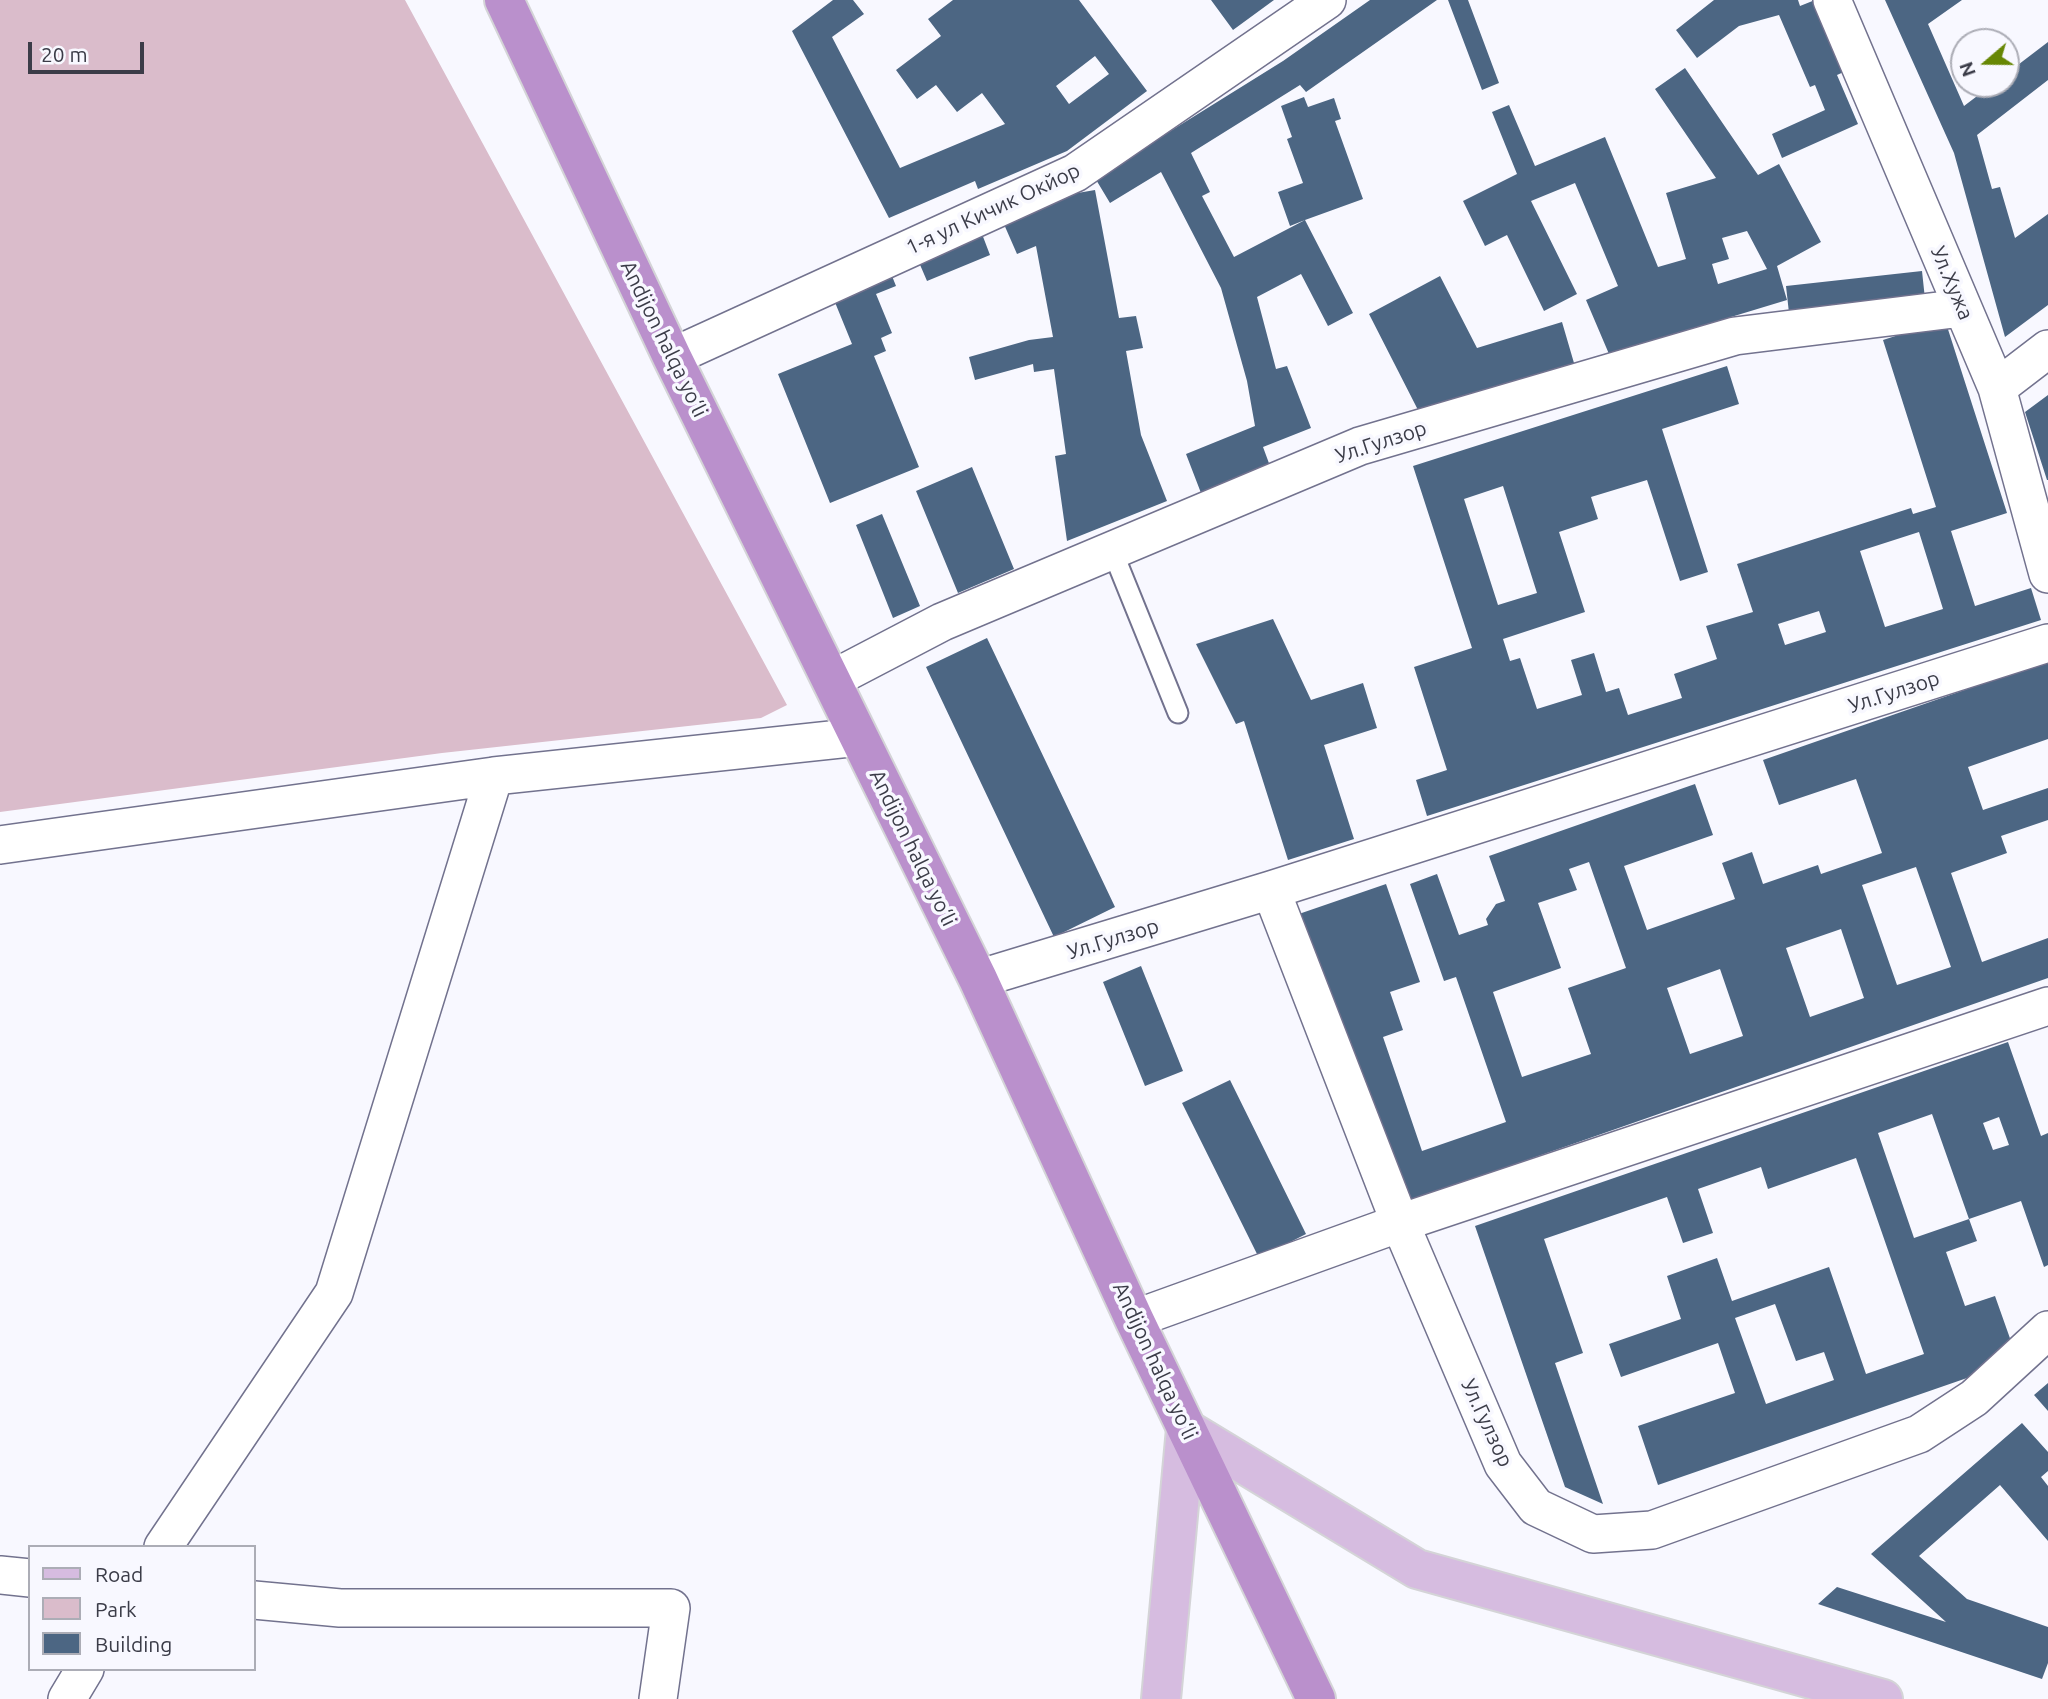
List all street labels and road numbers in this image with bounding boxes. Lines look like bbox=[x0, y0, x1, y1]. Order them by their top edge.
street label: 1-я ул Кичик Окйор bbox=[902, 158, 1084, 260]
street label: Ул.Хужа bbox=[1925, 242, 1979, 324]
street label: Andijon halqa yo‘li bbox=[615, 257, 713, 421]
street label: Ул.Гулзор bbox=[1332, 415, 1430, 469]
street label: Ул.Гулзор bbox=[1845, 665, 1943, 719]
street label: Andijon halqa yo‘li bbox=[864, 766, 962, 930]
street label: Ул.Гулзор bbox=[1064, 913, 1162, 965]
street label: Andijon halqa yo‘li bbox=[1107, 1278, 1203, 1444]
street label: Ул.Гулзор bbox=[1456, 1375, 1518, 1471]

